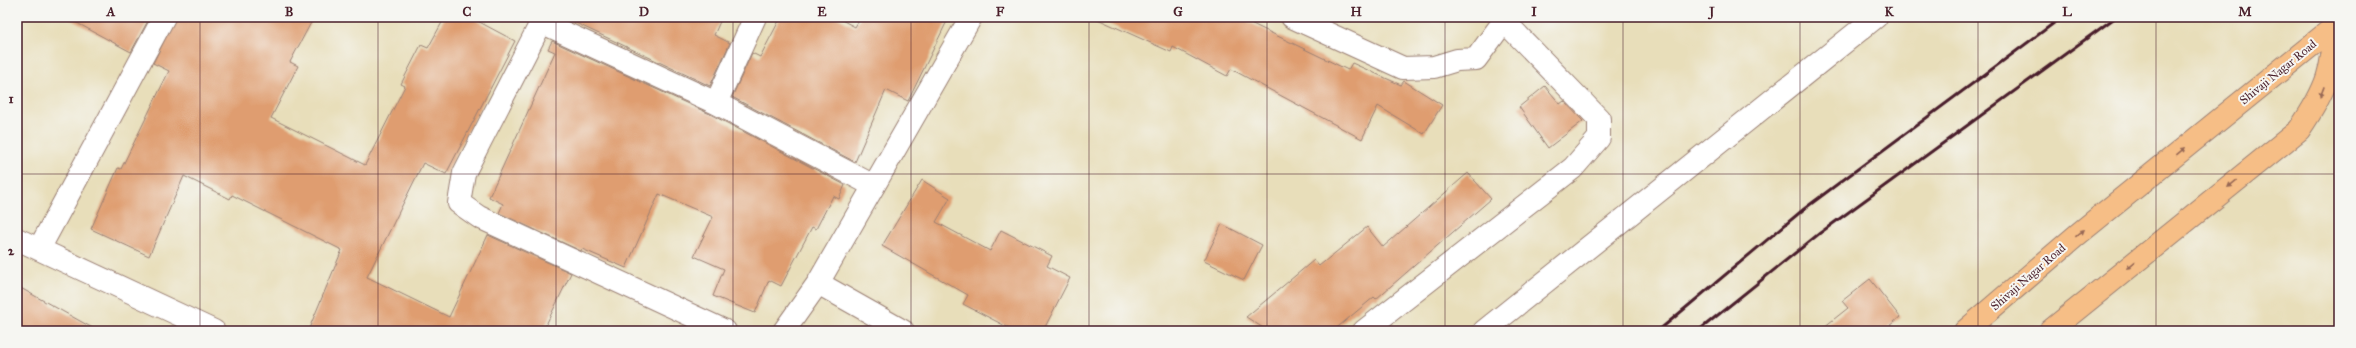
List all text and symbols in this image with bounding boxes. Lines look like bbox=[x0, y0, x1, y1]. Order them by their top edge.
text: A bbox=[106, 4, 116, 20]
text: B bbox=[285, 4, 294, 20]
text: C bbox=[463, 4, 472, 20]
text: D bbox=[639, 4, 649, 20]
text: E bbox=[817, 4, 827, 20]
text: F bbox=[996, 4, 1005, 20]
text: G bbox=[1173, 4, 1183, 20]
text: H bbox=[1350, 4, 1362, 20]
text: I bbox=[1531, 4, 1537, 20]
text: J bbox=[1707, 4, 1715, 20]
text: K bbox=[1884, 4, 1894, 20]
text: L bbox=[2062, 4, 2072, 20]
text: M bbox=[2238, 4, 2252, 20]
street label: Shivaji Nagar Road bbox=[2237, 37, 2320, 108]
one-way arrow bbox=[2319, 87, 2325, 99]
text: 1 bbox=[8, 91, 14, 107]
one-way arrow bbox=[2175, 147, 2186, 156]
one-way arrow bbox=[2227, 179, 2238, 188]
one-way arrow bbox=[2074, 229, 2085, 237]
street label: Shivaji Nagar Road bbox=[1988, 241, 2069, 314]
text: 2 bbox=[8, 243, 15, 259]
one-way arrow bbox=[2126, 261, 2137, 270]

